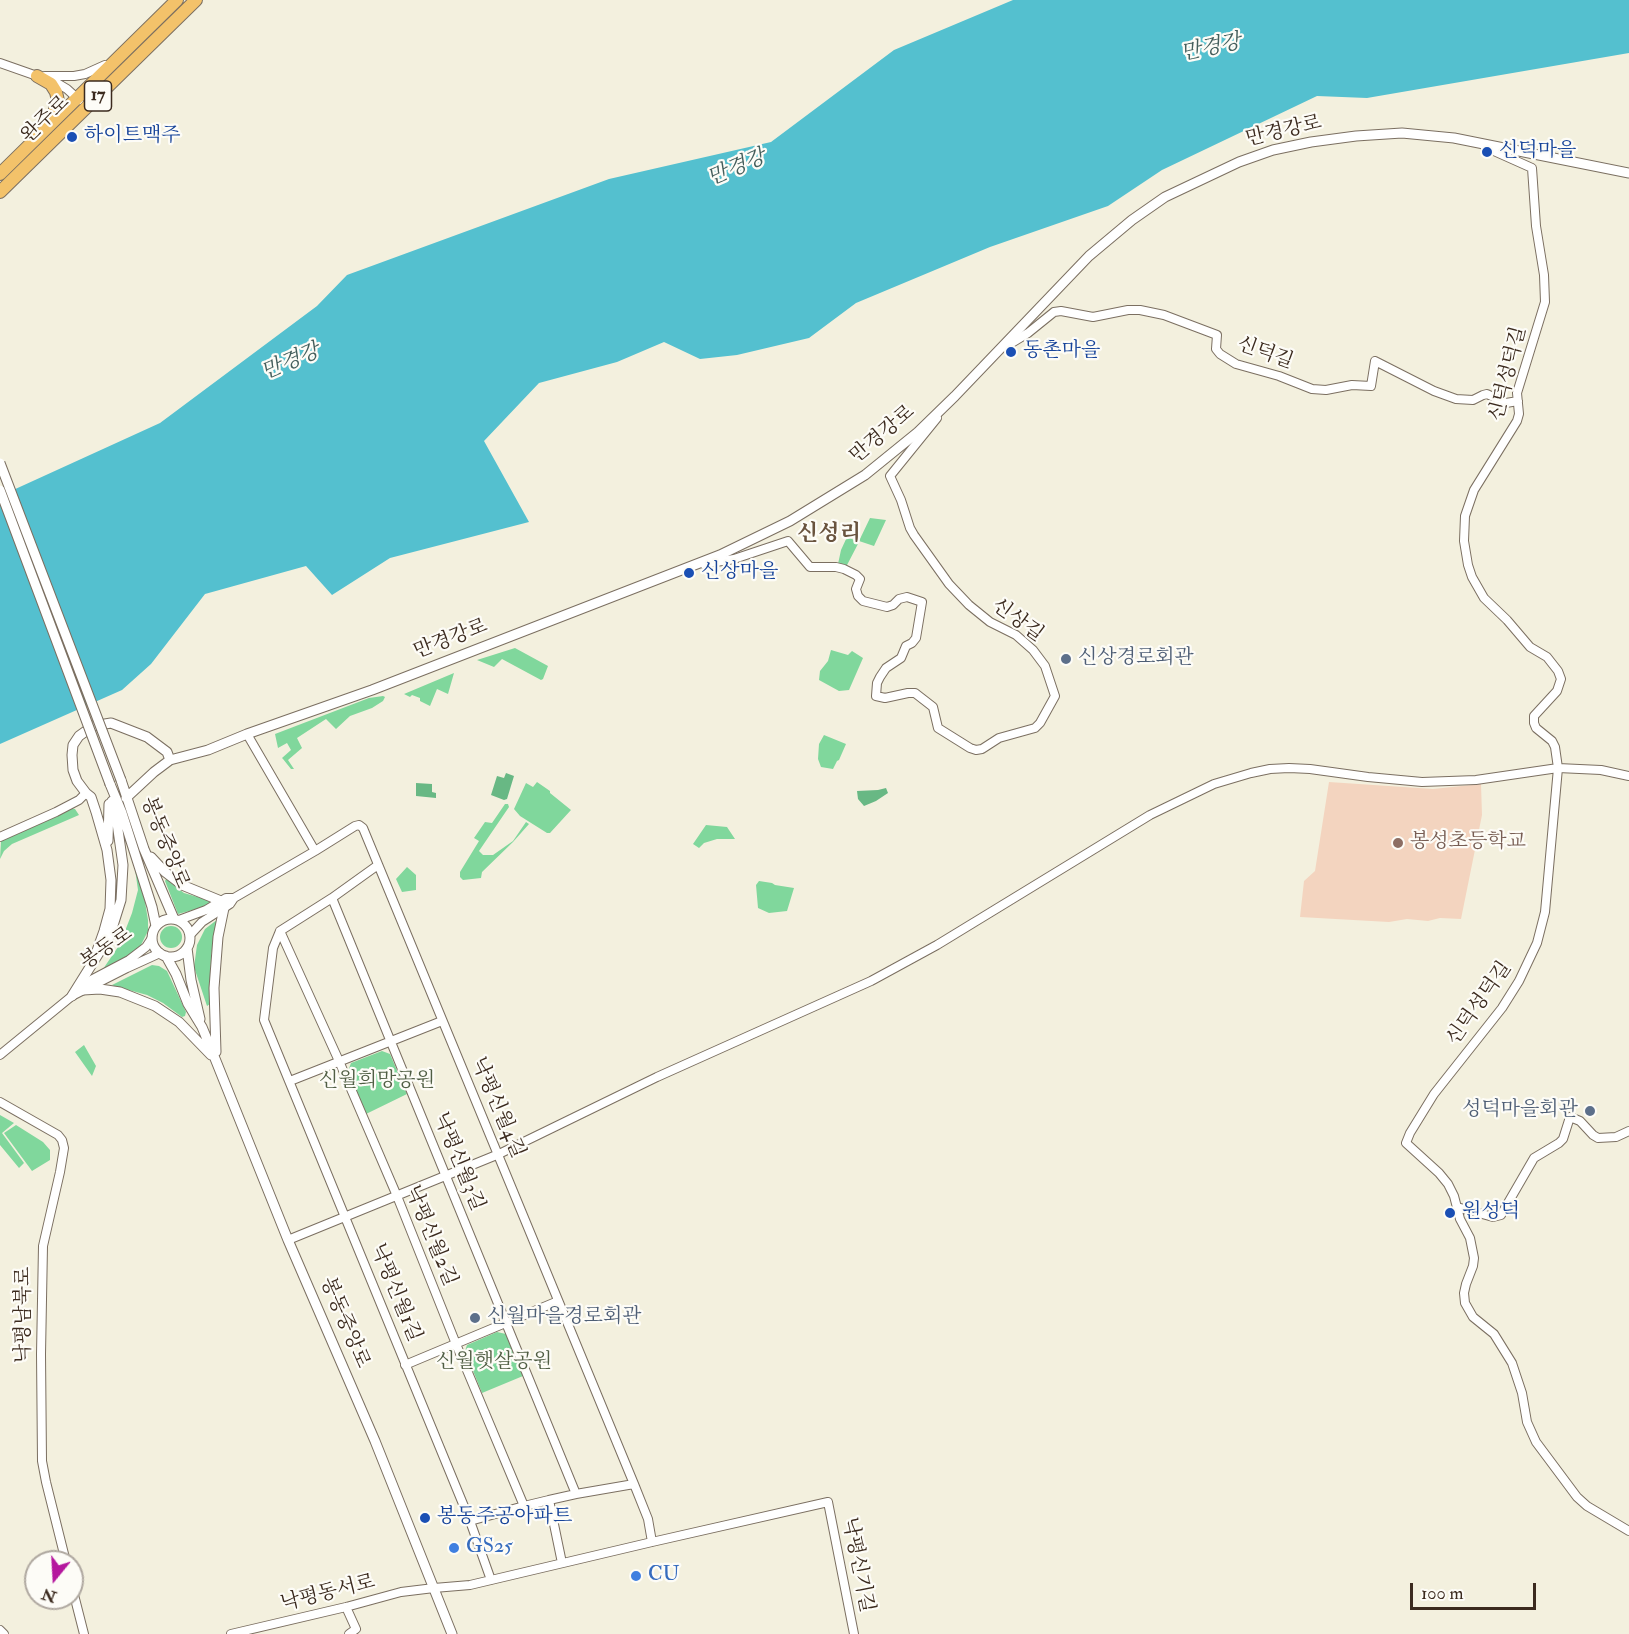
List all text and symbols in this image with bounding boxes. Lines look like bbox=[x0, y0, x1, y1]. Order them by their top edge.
water label: 만경강 bbox=[1179, 30, 1243, 68]
road number: 17 bbox=[84, 81, 112, 111]
street label: 완주로 bbox=[17, 91, 75, 149]
street label: 만경강로 bbox=[1244, 112, 1324, 152]
place label: 하이트맥주 bbox=[84, 125, 181, 149]
marker: 하이트맥주 bbox=[65, 130, 79, 144]
place label: 신덕마을 bbox=[1499, 140, 1576, 164]
marker: 신덕마을 bbox=[1480, 145, 1494, 159]
water label: 만경강 bbox=[704, 146, 770, 192]
street label: 신덕성덕길 bbox=[1486, 324, 1532, 424]
street label: 신덕길 bbox=[1234, 333, 1296, 375]
water label: 만경강 bbox=[258, 340, 324, 386]
place label: 동촌마을 bbox=[1023, 340, 1100, 364]
marker: 동촌마을 bbox=[1004, 345, 1018, 359]
street label: 만경강로 bbox=[846, 401, 920, 469]
district label: 신성리 bbox=[797, 522, 861, 548]
place label: 신상마을 bbox=[701, 561, 778, 585]
marker: 신상마을 bbox=[682, 566, 696, 580]
street label: 신상길 bbox=[987, 594, 1047, 648]
street label: 만경강로 bbox=[411, 615, 491, 665]
place label: 신상경로회관 bbox=[1078, 647, 1194, 671]
marker: 신상경로회관 bbox=[1059, 652, 1073, 666]
street label: 봉동중앙로 bbox=[135, 794, 193, 892]
place label: 봉성초등학교 bbox=[1410, 831, 1526, 855]
marker: 봉성초등학교 bbox=[1391, 836, 1405, 850]
street label: 봉동로 bbox=[76, 923, 138, 975]
street label: 신덕성덕길 bbox=[1442, 958, 1518, 1050]
street label: 낙평신월4길 bbox=[465, 1054, 529, 1162]
park label: 신월희망공원 bbox=[319, 1070, 435, 1094]
place label: 성덕마을회관 bbox=[1462, 1099, 1578, 1123]
marker: 성덕마을회관 bbox=[1583, 1104, 1597, 1118]
street label: 낙평신월3길 bbox=[427, 1109, 489, 1215]
street label: 낙평신월2길 bbox=[399, 1182, 461, 1290]
place label: 원성덕 bbox=[1462, 1201, 1520, 1225]
marker: 원성덕 bbox=[1443, 1206, 1457, 1220]
street label: 낙평신월1길 bbox=[364, 1240, 426, 1346]
street label: 낙평남북로 bbox=[13, 1267, 37, 1363]
street label: 봉동중앙로 bbox=[314, 1274, 374, 1372]
place label: 신월마을경로회관 bbox=[487, 1306, 642, 1330]
marker: 신월마을경로회관 bbox=[468, 1311, 482, 1325]
park label: 신월햇살공원 bbox=[436, 1351, 552, 1375]
place label: 봉동주공아파트 bbox=[437, 1506, 572, 1530]
marker: 봉동주공아파트 bbox=[418, 1511, 432, 1525]
street label: 낙평신기길 bbox=[836, 1515, 878, 1615]
place label: GS25 bbox=[466, 1536, 513, 1560]
marker: GS25 bbox=[447, 1541, 461, 1555]
north arrow bbox=[24, 1550, 84, 1610]
place label: CU bbox=[648, 1564, 679, 1588]
marker: CU bbox=[629, 1569, 643, 1583]
street label: 낙평동서로 bbox=[278, 1571, 378, 1617]
scale bar bbox=[1413, 1571, 1539, 1609]
text: 100 m bbox=[1421, 1582, 1464, 1605]
text: N bbox=[39, 1583, 59, 1607]

